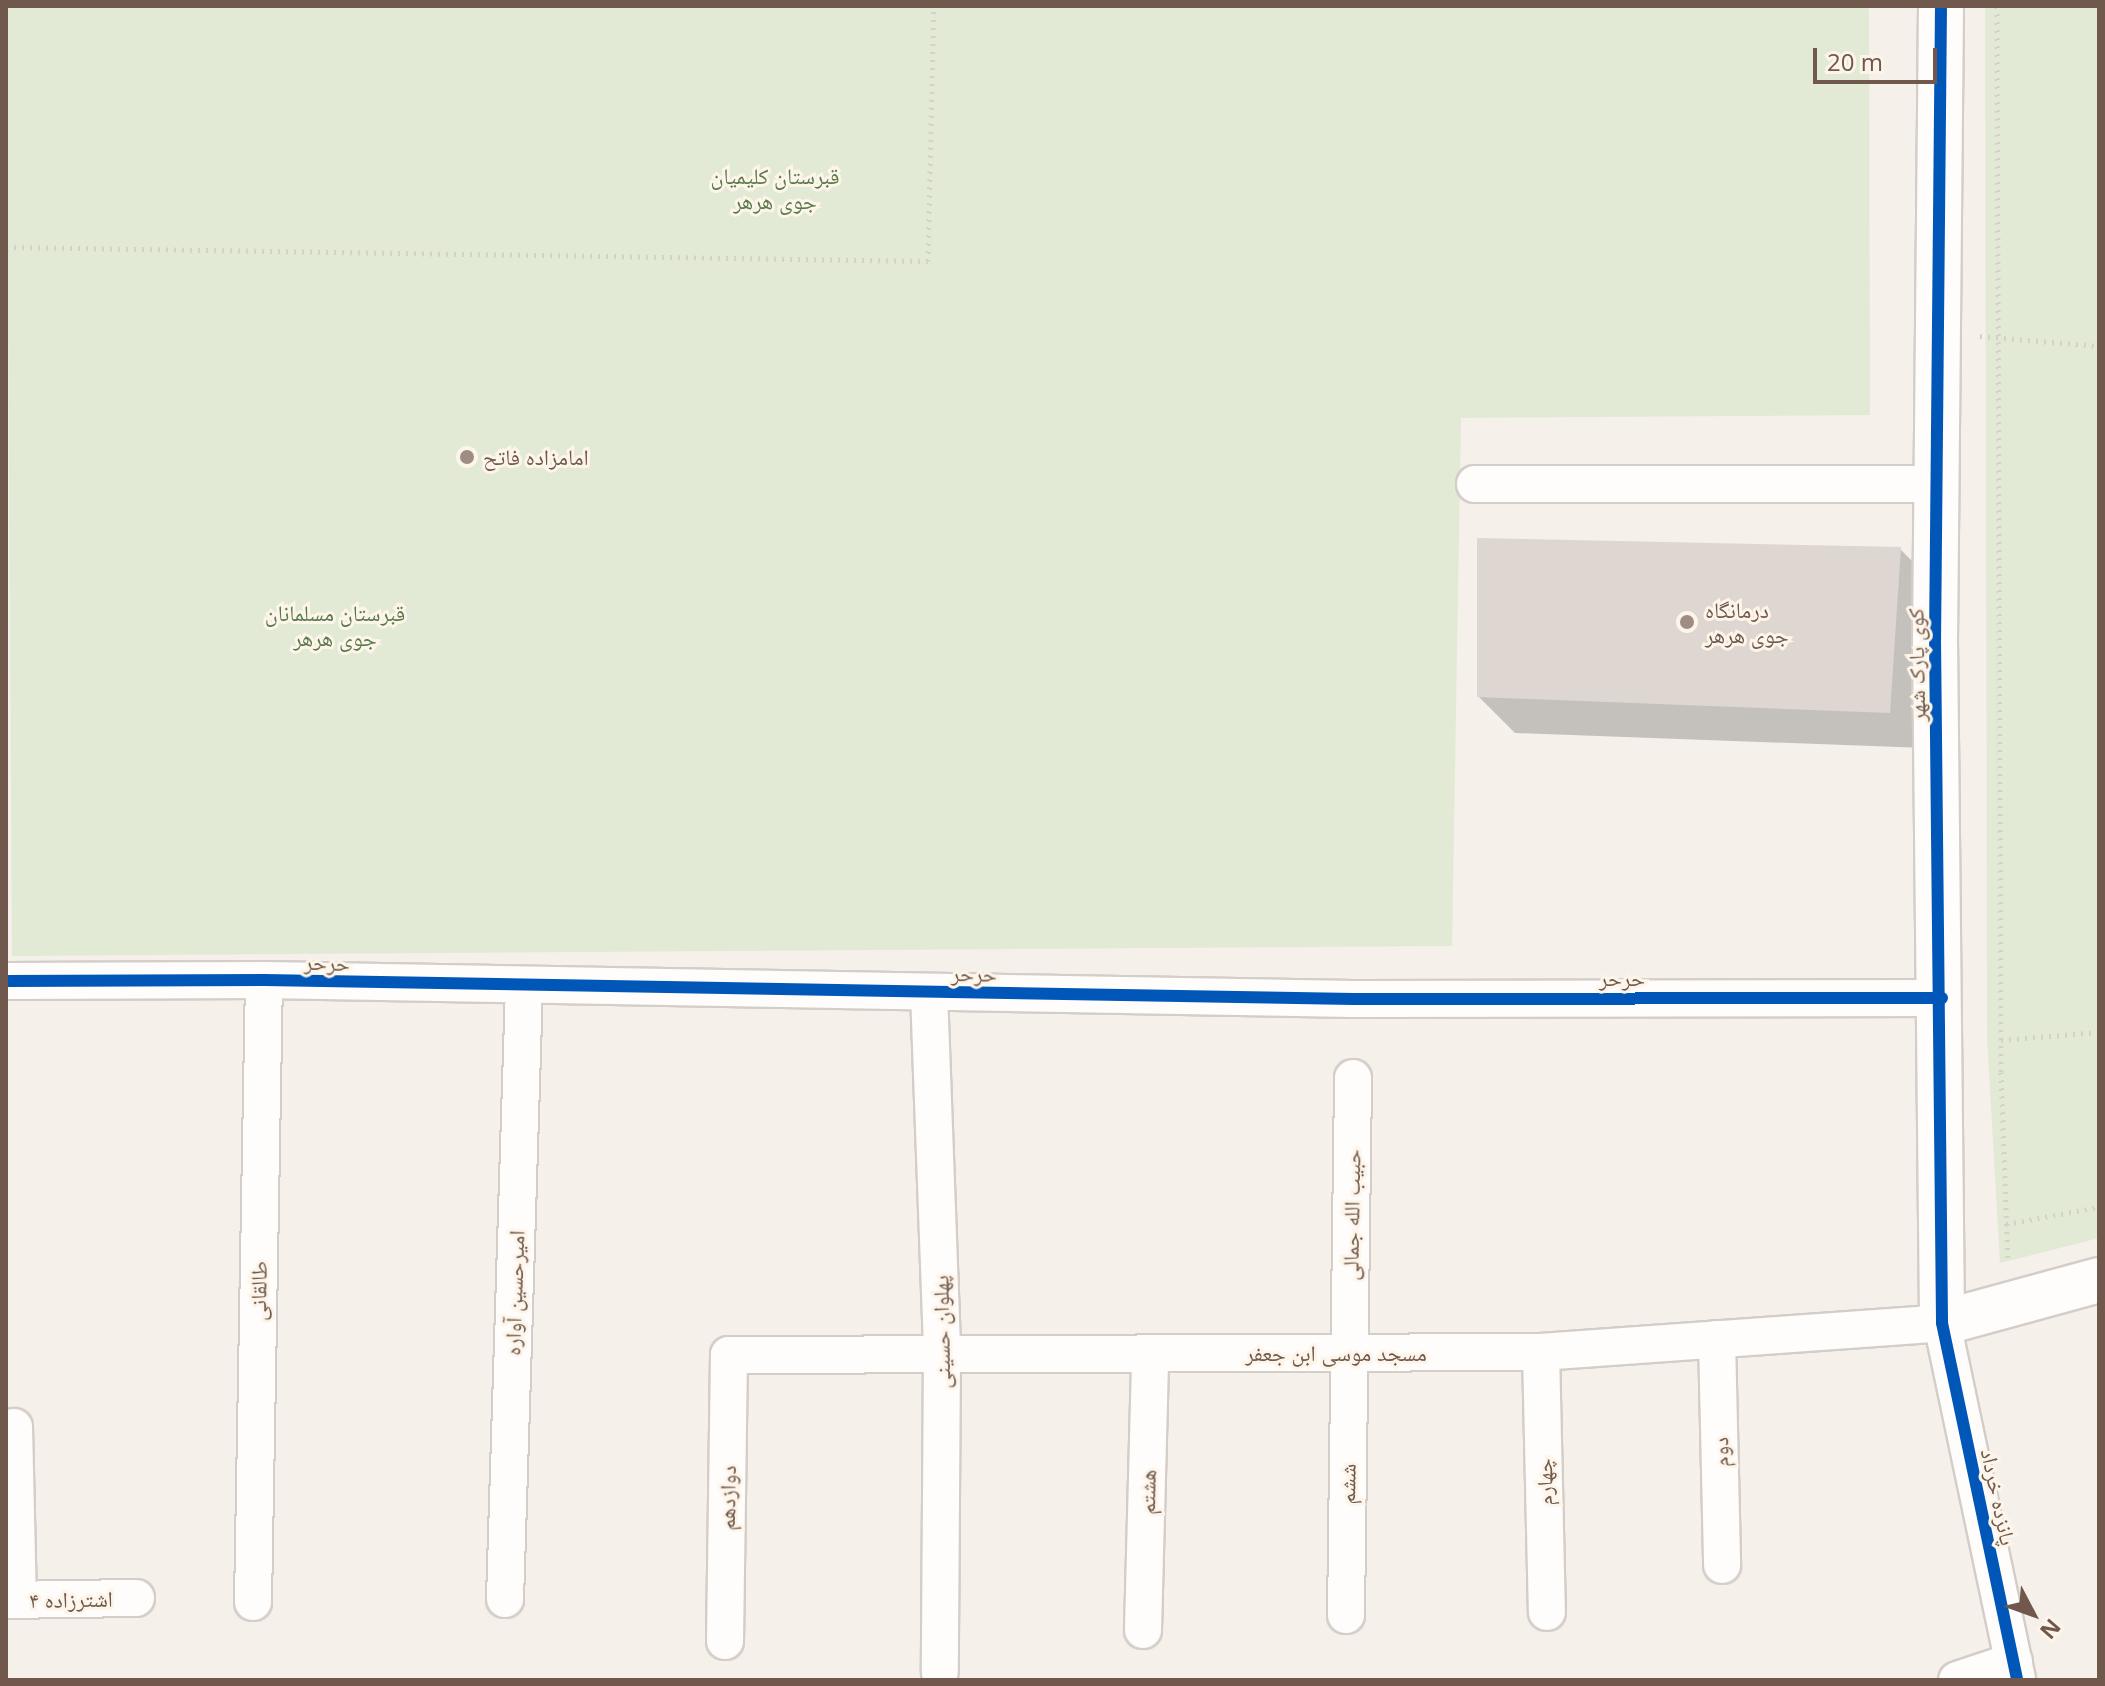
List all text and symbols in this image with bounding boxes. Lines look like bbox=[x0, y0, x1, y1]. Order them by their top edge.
scale bar bbox=[1817, 32, 1941, 82]
text: 20 m bbox=[1827, 45, 1883, 78]
park label: قبرستان کلیمیان جوی هرهر bbox=[710, 162, 840, 214]
place label: امامزاده فاتح bbox=[483, 444, 589, 470]
marker: امامزاده فاتح bbox=[458, 448, 476, 466]
place label: درمانگاه جوی هرهر bbox=[1705, 596, 1789, 648]
park label: قبرستان مسلمانان جوی هرهر bbox=[265, 599, 405, 650]
street label: کوی پارک شهر bbox=[1902, 608, 1930, 722]
marker: درمانگاه جوی هرهر bbox=[1676, 611, 1698, 633]
street label: حرحر bbox=[304, 948, 350, 976]
street label: حرحر bbox=[951, 959, 997, 987]
street label: حرحر bbox=[1599, 965, 1645, 991]
street label: حبیب الله جمالی bbox=[1337, 1149, 1365, 1281]
street label: امیرحسین آواره bbox=[499, 1230, 529, 1356]
street label: طالقانی bbox=[244, 1261, 272, 1321]
street label: پهلوان حسینی bbox=[927, 1275, 955, 1389]
street label: مسجد موسی ابن جعفر bbox=[1245, 1340, 1427, 1366]
street label: دوم bbox=[1707, 1437, 1733, 1467]
street label: پانزده خرداد bbox=[1976, 1446, 2022, 1548]
street label: چهارم bbox=[1530, 1458, 1558, 1506]
street label: ششم bbox=[1333, 1463, 1361, 1505]
street label: دوازدهم bbox=[713, 1465, 741, 1531]
street label: هشتم bbox=[1133, 1469, 1161, 1515]
north arrow bbox=[1993, 1574, 2073, 1654]
street label: اشترزاده ۴ bbox=[29, 1585, 113, 1613]
text: N bbox=[2034, 1613, 2068, 1646]

